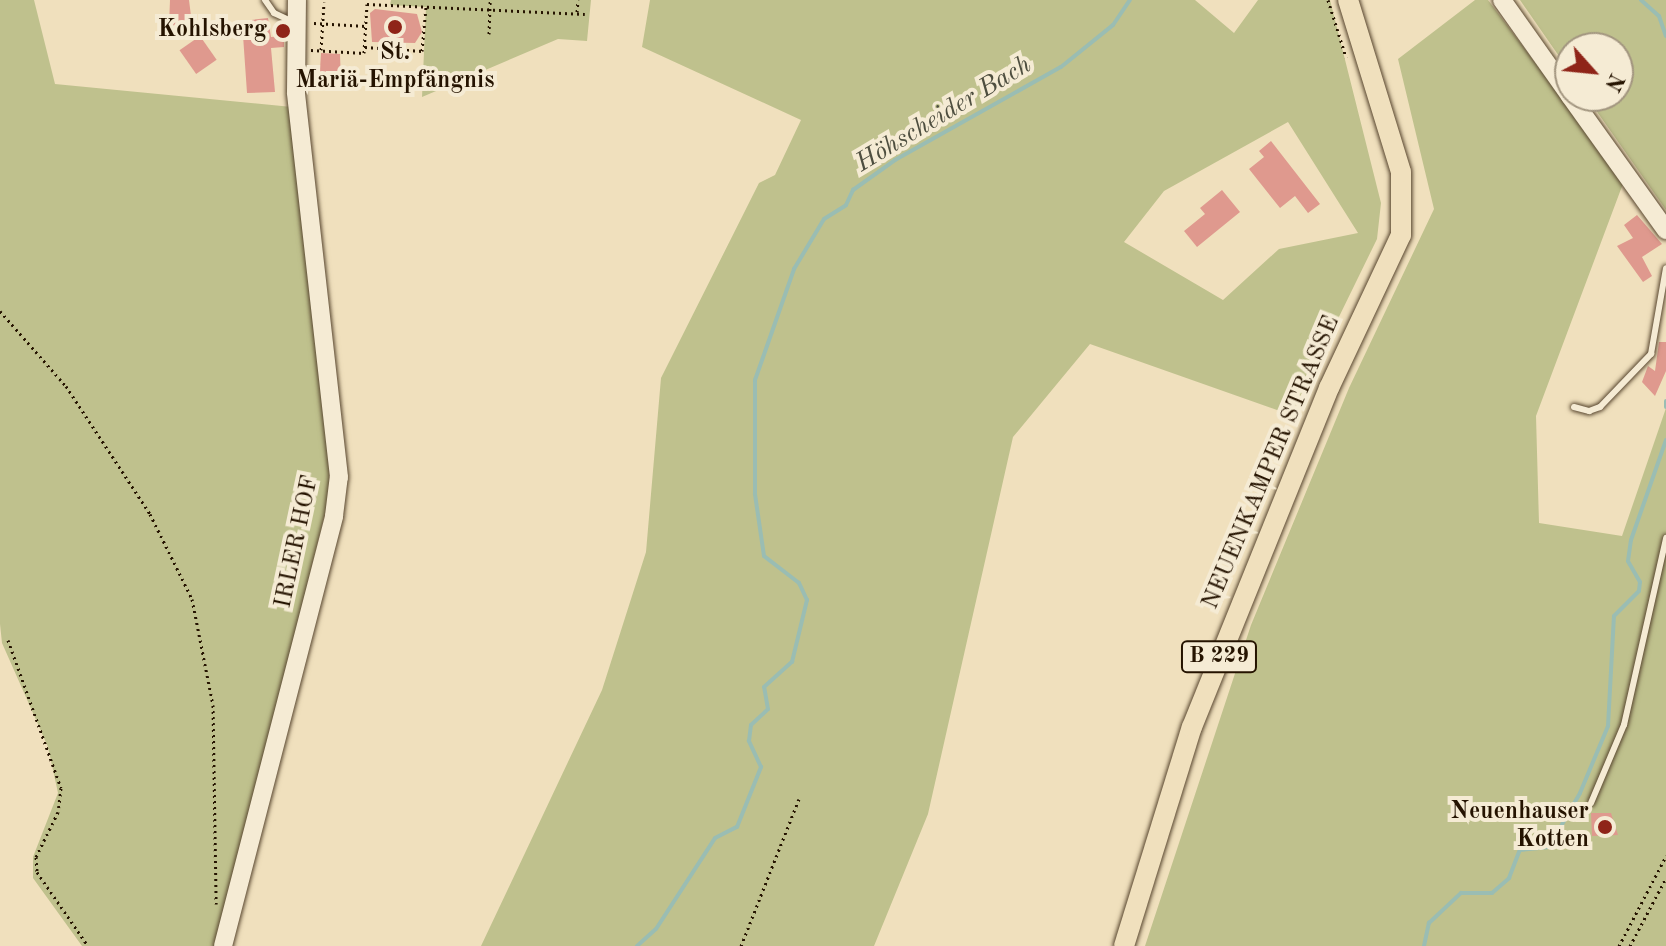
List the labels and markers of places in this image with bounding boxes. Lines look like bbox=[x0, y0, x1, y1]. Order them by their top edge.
place label: Kohlsberg bbox=[158, 17, 267, 45]
marker: St. Mariä-Empfängnis bbox=[386, 18, 404, 36]
marker: Kohlsberg bbox=[274, 22, 292, 40]
place label: St. Mariä-Empfängnis bbox=[296, 40, 494, 96]
place label: Neuenhauser Kotten bbox=[1451, 799, 1589, 855]
marker: Neuenhauser Kotten bbox=[1596, 818, 1614, 836]

